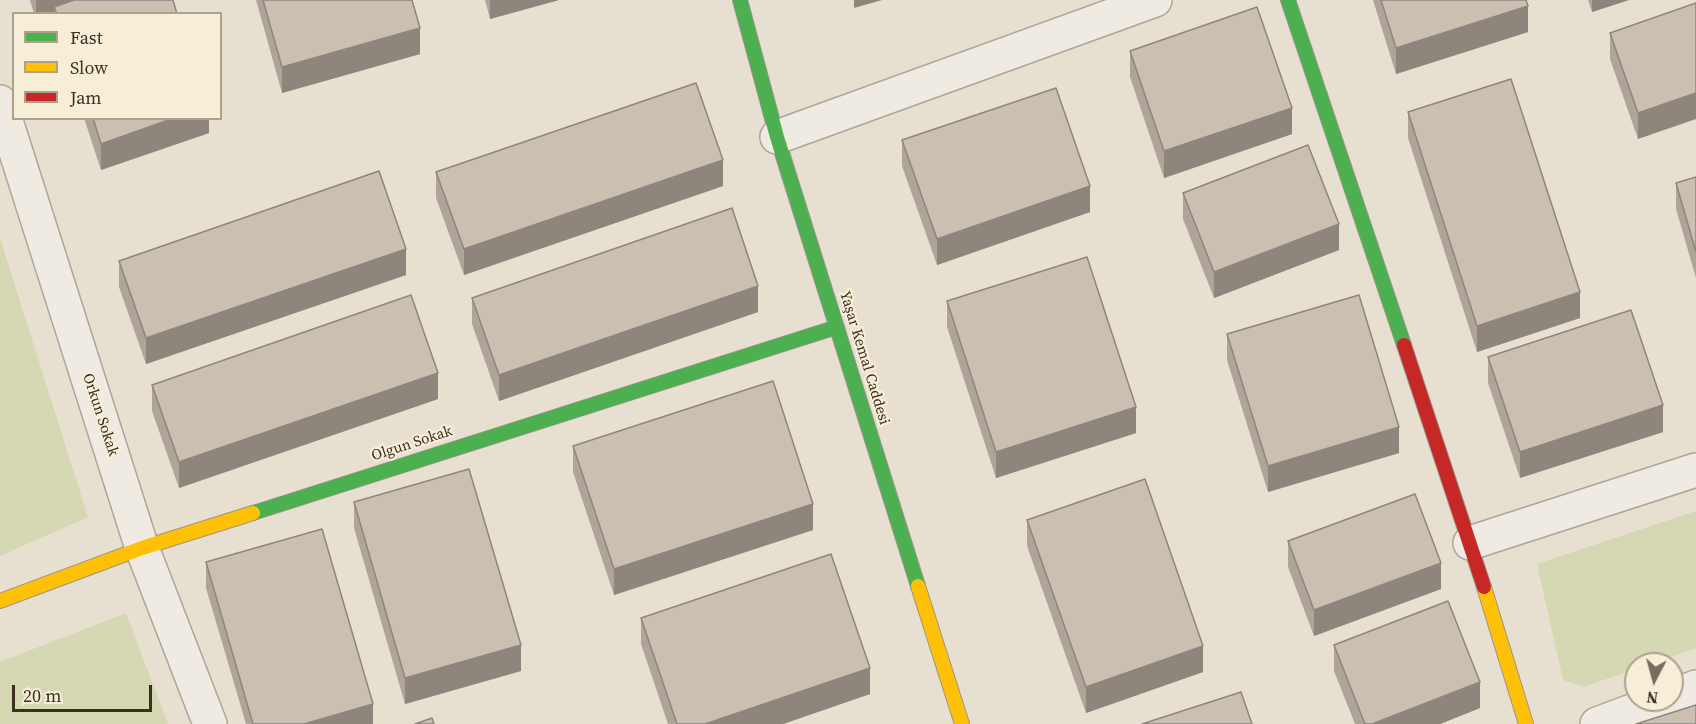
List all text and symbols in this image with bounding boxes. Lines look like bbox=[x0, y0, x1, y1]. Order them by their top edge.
legend bbox=[12, 12, 222, 120]
text: Fast bbox=[70, 25, 103, 50]
text: Slow bbox=[70, 55, 108, 80]
text: Jam bbox=[70, 85, 102, 110]
street label: Yaşar Kemal Caddesi bbox=[835, 289, 893, 427]
street label: Orkun Sokak bbox=[78, 371, 122, 459]
street label: Olgun Sokak bbox=[369, 422, 455, 466]
north arrow bbox=[1624, 652, 1684, 712]
scale bar bbox=[15, 673, 154, 711]
text: 20 m bbox=[23, 683, 61, 708]
text: N bbox=[1645, 686, 1659, 709]

